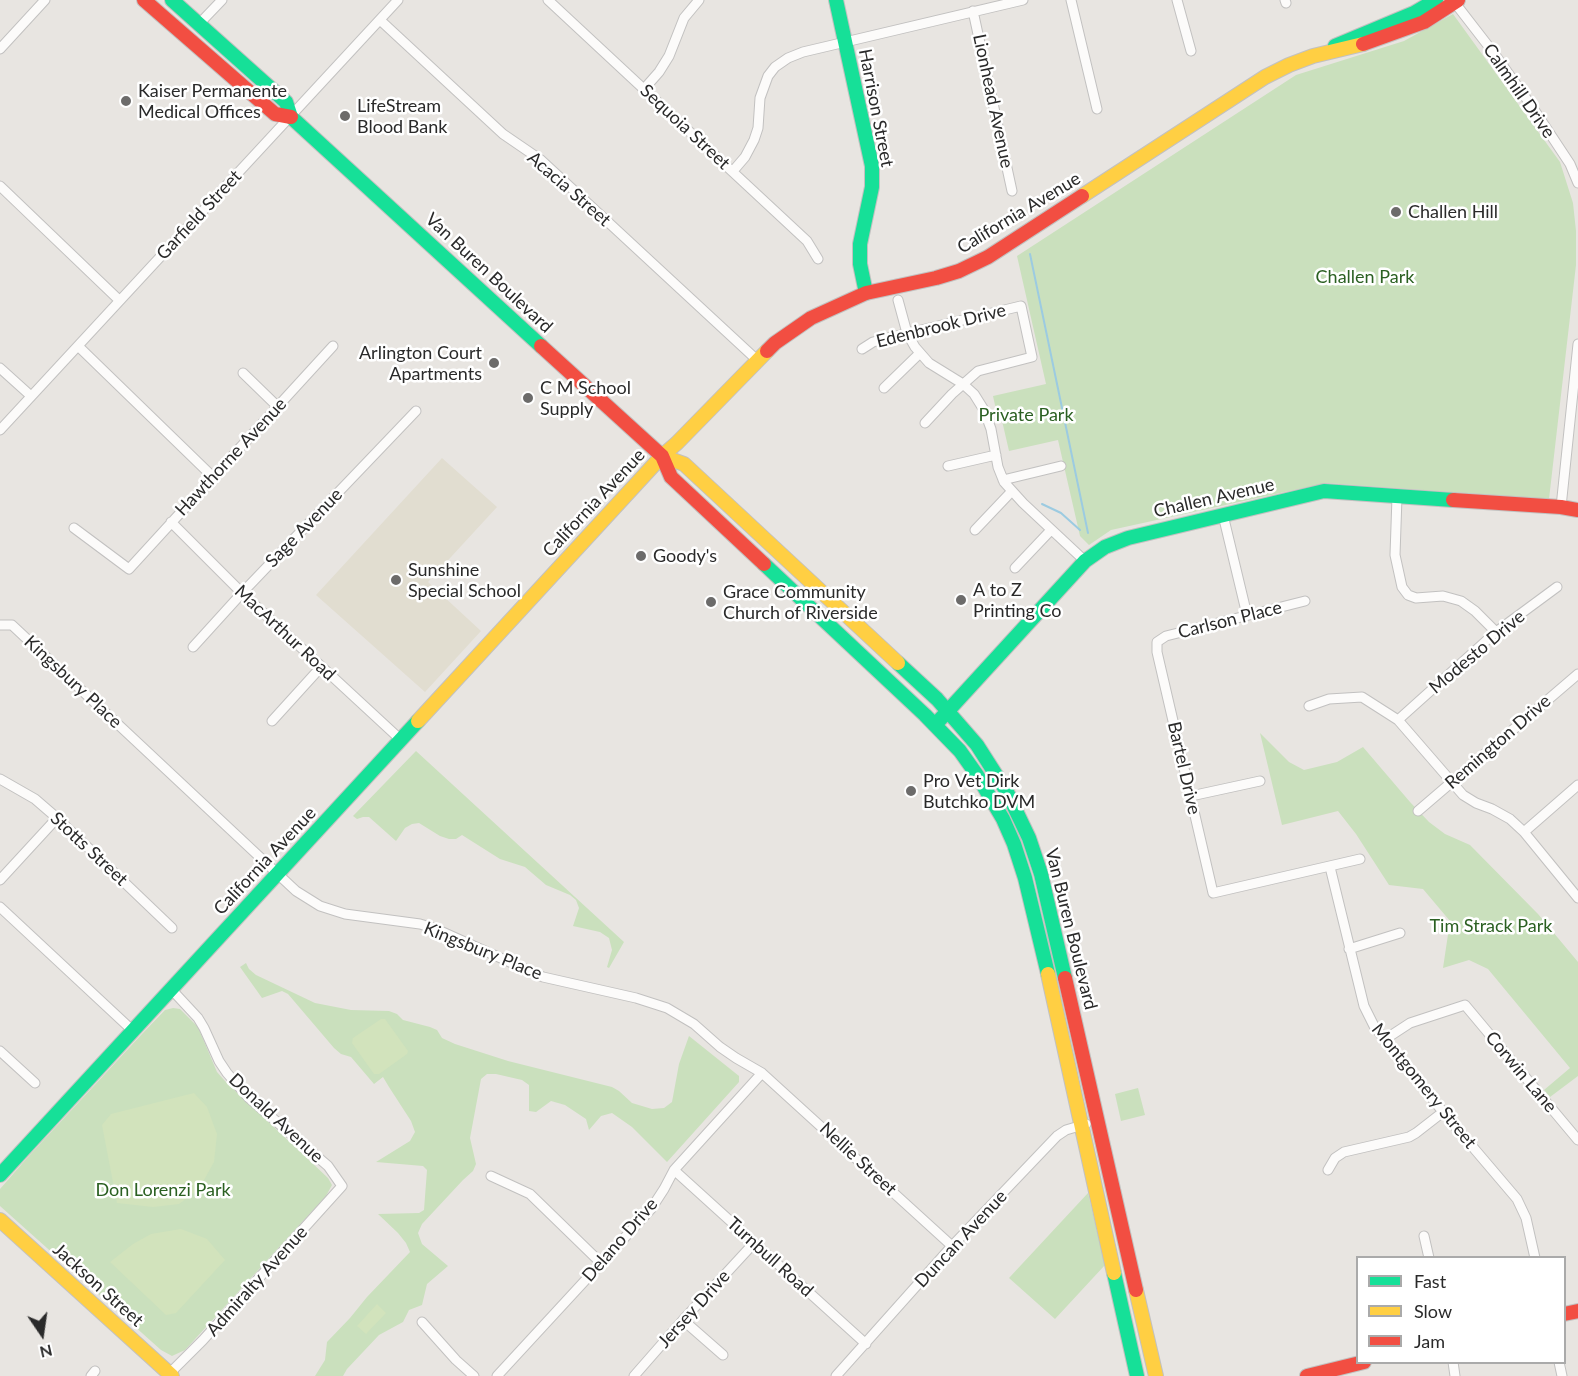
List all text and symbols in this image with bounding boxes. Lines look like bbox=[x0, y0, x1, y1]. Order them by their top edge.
street label: Lionhead Avenue bbox=[968, 32, 1018, 170]
street label: Calmhill Drive bbox=[1478, 40, 1560, 142]
street label: Harrison Street bbox=[854, 47, 898, 169]
place label: Kaiser Permanente Medical Offices bbox=[138, 80, 287, 122]
street label: Sequoia Street bbox=[636, 80, 734, 174]
marker: Kaiser Permanente Medical Offices bbox=[119, 94, 133, 108]
place label: LifeStream Blood Bank bbox=[357, 95, 447, 138]
marker: LifeStream Blood Bank bbox=[338, 109, 352, 123]
street label: Acacia Street bbox=[523, 147, 615, 231]
street label: Garfield Street bbox=[152, 166, 246, 264]
street label: California Avenue bbox=[954, 168, 1084, 258]
place label: Challen Hill bbox=[1408, 201, 1498, 223]
marker: Challen Hill bbox=[1389, 205, 1403, 219]
street label: Van Buren Boulevard bbox=[421, 209, 557, 337]
park label: Challen Park bbox=[1316, 266, 1414, 288]
street label: Edenbrook Drive bbox=[874, 299, 1008, 353]
place label: Arlington Court Apartments bbox=[359, 342, 482, 385]
marker: Arlington Court Apartments bbox=[487, 356, 501, 370]
place label: C M School Supply bbox=[540, 377, 631, 420]
marker: C M School Supply bbox=[521, 391, 535, 405]
street label: Hawthorne Avenue bbox=[171, 394, 291, 520]
park label: Private Park bbox=[978, 404, 1074, 426]
street label: California Avenue bbox=[538, 445, 650, 561]
street label: Challen Avenue bbox=[1152, 474, 1276, 522]
street label: Sage Avenue bbox=[261, 484, 347, 572]
place label: Goody's bbox=[653, 545, 717, 567]
marker: Goody's bbox=[634, 549, 648, 563]
place label: Sunshine Special School bbox=[408, 559, 521, 602]
marker: Sunshine Special School bbox=[389, 573, 403, 587]
place label: A to Z Printing Co bbox=[973, 579, 1062, 622]
street label: MacArthur Road bbox=[230, 581, 340, 685]
place label: Grace Community Church of Riverside bbox=[723, 581, 878, 624]
marker: A to Z Printing Co bbox=[954, 593, 968, 607]
marker: Grace Community Church of Riverside bbox=[704, 595, 718, 609]
street label: Carlson Place bbox=[1176, 597, 1284, 643]
street label: Modesto Drive bbox=[1425, 606, 1529, 698]
street label: Kingsbury Place bbox=[20, 631, 126, 733]
street label: Remington Drive bbox=[1441, 690, 1555, 794]
street label: Bartel Drive bbox=[1163, 719, 1205, 817]
place label: Pro Vet Dirk Butchko DVM bbox=[923, 770, 1035, 812]
marker: Pro Vet Dirk Butchko DVM bbox=[904, 784, 918, 798]
street label: California Avenue bbox=[209, 803, 321, 919]
street label: Stotts Street bbox=[46, 808, 132, 890]
street label: Van Buren Boulevard bbox=[1040, 846, 1102, 1012]
park label: Tim Strack Park bbox=[1430, 915, 1552, 937]
street label: Kingsbury Place bbox=[421, 917, 545, 985]
street label: Montgomery Street bbox=[1367, 1019, 1481, 1153]
street label: Corwin Lane bbox=[1481, 1027, 1561, 1117]
street label: Donald Avenue bbox=[224, 1069, 328, 1167]
street label: Nellie Street bbox=[815, 1118, 901, 1200]
park label: Don Lorenzi Park bbox=[95, 1179, 231, 1201]
street label: Duncan Avenue bbox=[910, 1186, 1012, 1292]
street label: Delano Drive bbox=[578, 1194, 662, 1286]
street label: Turnbull Road bbox=[722, 1213, 818, 1301]
street label: Admiralty Avenue bbox=[202, 1221, 312, 1341]
street label: Jackson Street bbox=[48, 1239, 148, 1331]
legend bbox=[1356, 1256, 1566, 1364]
street label: Jersey Drive bbox=[653, 1266, 735, 1352]
text: Fast bbox=[1414, 1270, 1446, 1292]
text: Slow bbox=[1414, 1300, 1452, 1322]
north arrow bbox=[12, 1304, 72, 1364]
text: Jam bbox=[1414, 1330, 1445, 1352]
text: N bbox=[38, 1341, 54, 1363]

